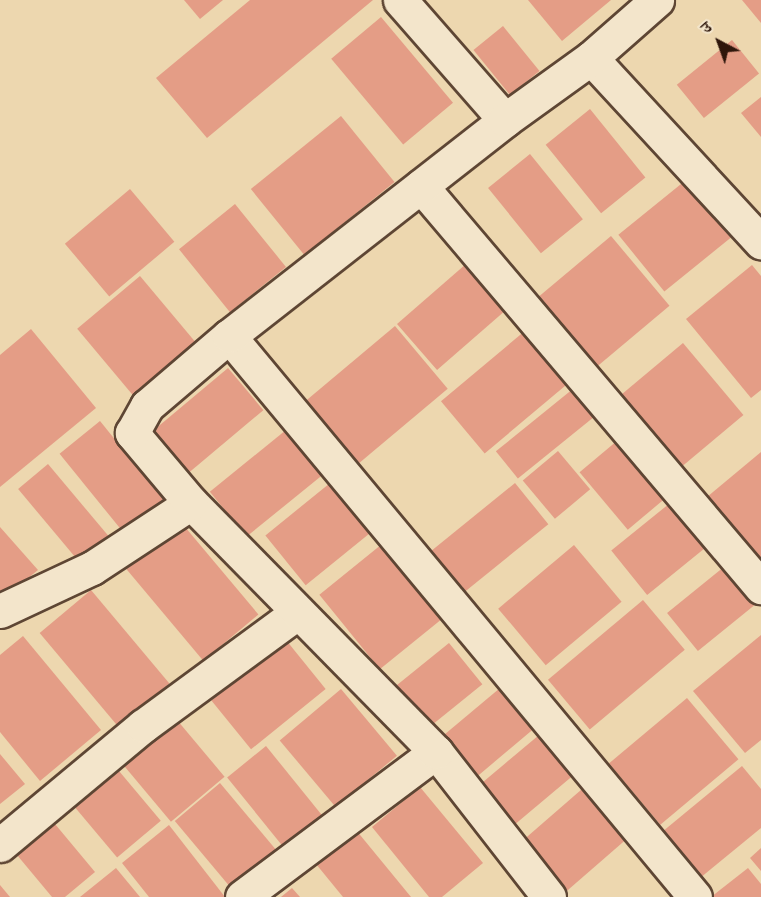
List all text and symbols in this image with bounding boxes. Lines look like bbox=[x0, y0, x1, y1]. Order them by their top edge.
north arrow bbox=[689, 12, 749, 72]
text: उ bbox=[698, 18, 717, 39]

